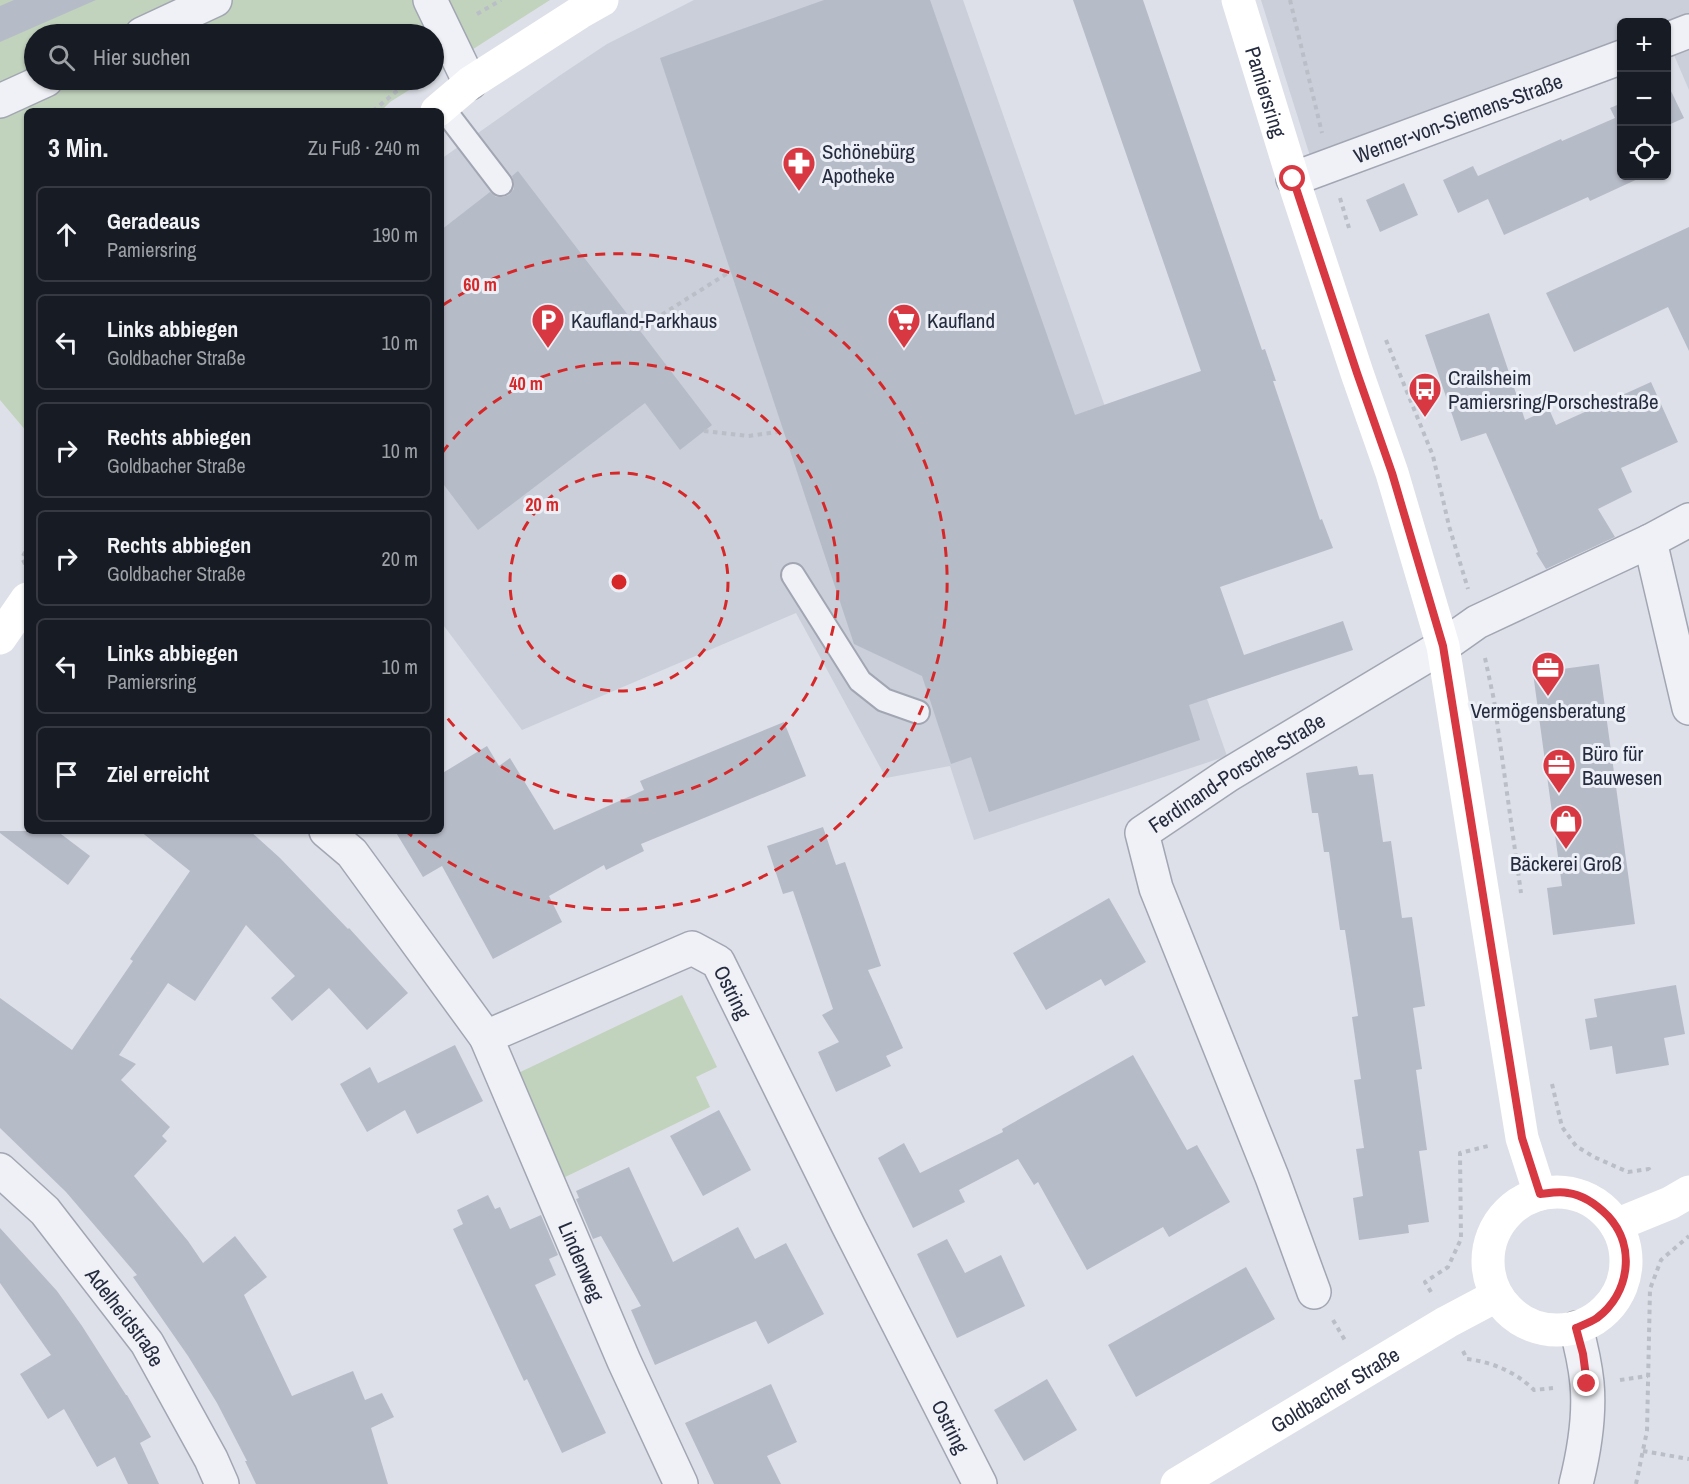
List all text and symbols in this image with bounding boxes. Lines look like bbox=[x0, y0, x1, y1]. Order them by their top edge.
map controls bbox=[1617, 18, 1671, 180]
button: + bbox=[1617, 18, 1671, 72]
search box bbox=[24, 24, 444, 90]
icon: search bbox=[45, 41, 78, 74]
text: Hier suchen bbox=[93, 42, 190, 72]
street label: Pamiersring bbox=[1239, 43, 1294, 141]
street label: Werner-von-Siemens-Straße bbox=[1349, 66, 1567, 170]
button: − bbox=[1617, 72, 1671, 126]
button: locate bbox=[1617, 126, 1671, 180]
text: 3 Min. bbox=[48, 130, 108, 165]
text: Zu Fuß · 240 m bbox=[308, 134, 420, 161]
place label: Schönebürg Apotheke bbox=[821, 137, 915, 190]
pharmacy icon: Schönebürg Apotheke bbox=[781, 145, 817, 192]
route start bbox=[1279, 165, 1305, 191]
text: Geradeaus bbox=[107, 206, 200, 236]
icon: ahead bbox=[50, 218, 83, 251]
text: 190 m bbox=[372, 221, 418, 248]
text: Pamiersring bbox=[107, 236, 196, 263]
text: 60 m bbox=[463, 272, 497, 297]
parking icon: Kaufland-Parkhaus bbox=[530, 302, 566, 349]
supermarket icon: Kaufland bbox=[886, 302, 922, 349]
place label: Kaufland-Parkhaus bbox=[571, 306, 717, 335]
place label: Kaufland bbox=[927, 306, 995, 335]
text: Links abbiegen bbox=[107, 314, 238, 344]
icon: left bbox=[50, 326, 83, 359]
text: 10 m bbox=[382, 329, 418, 356]
text: Goldbacher Straße bbox=[107, 344, 246, 371]
place label: Crailsheim Pamiersring/Porschestraße bbox=[1448, 363, 1659, 416]
text: 40 m bbox=[509, 371, 543, 396]
bus stop icon: Crailsheim Pamiersring/Porschestraße bbox=[1407, 371, 1443, 418]
text: Rechts abbiegen bbox=[107, 422, 251, 452]
icon: right bbox=[50, 434, 83, 467]
text: 10 m bbox=[382, 437, 418, 464]
text: Goldbacher Straße bbox=[107, 452, 246, 479]
text: 20 m bbox=[525, 492, 559, 517]
text: Rechts abbiegen bbox=[107, 530, 251, 560]
icon: right bbox=[50, 542, 83, 575]
text: 20 m bbox=[382, 545, 418, 572]
text: Goldbacher Straße bbox=[107, 560, 246, 587]
centre of rings bbox=[609, 572, 629, 592]
text: Links abbiegen bbox=[107, 638, 238, 668]
icon: left bbox=[50, 650, 83, 683]
office icon: Vermögensberatung bbox=[1530, 650, 1566, 697]
text: 10 m bbox=[382, 653, 418, 680]
text: Pamiersring bbox=[107, 668, 196, 695]
place label: Vermögensberatung bbox=[1470, 696, 1626, 725]
street label: Ferdinand-Porsche-Straße bbox=[1142, 706, 1330, 839]
place label: Büro für Bauwesen bbox=[1582, 739, 1662, 792]
office icon: Büro für Bauwesen bbox=[1541, 747, 1577, 794]
icon: arrive bbox=[50, 758, 83, 791]
text: Ziel erreicht bbox=[107, 759, 209, 789]
shop icon: Bäckerei Groß bbox=[1548, 803, 1584, 850]
place label: Bäckerei Groß bbox=[1510, 849, 1622, 878]
street label: Ostring bbox=[707, 960, 759, 1024]
street label: Lindenweg bbox=[552, 1217, 612, 1306]
street label: Adelheidstraße bbox=[79, 1260, 172, 1372]
street label: Goldbacher Straße bbox=[1265, 1339, 1405, 1439]
route end bbox=[1573, 1370, 1599, 1396]
street label: Ostring bbox=[925, 1395, 977, 1459]

